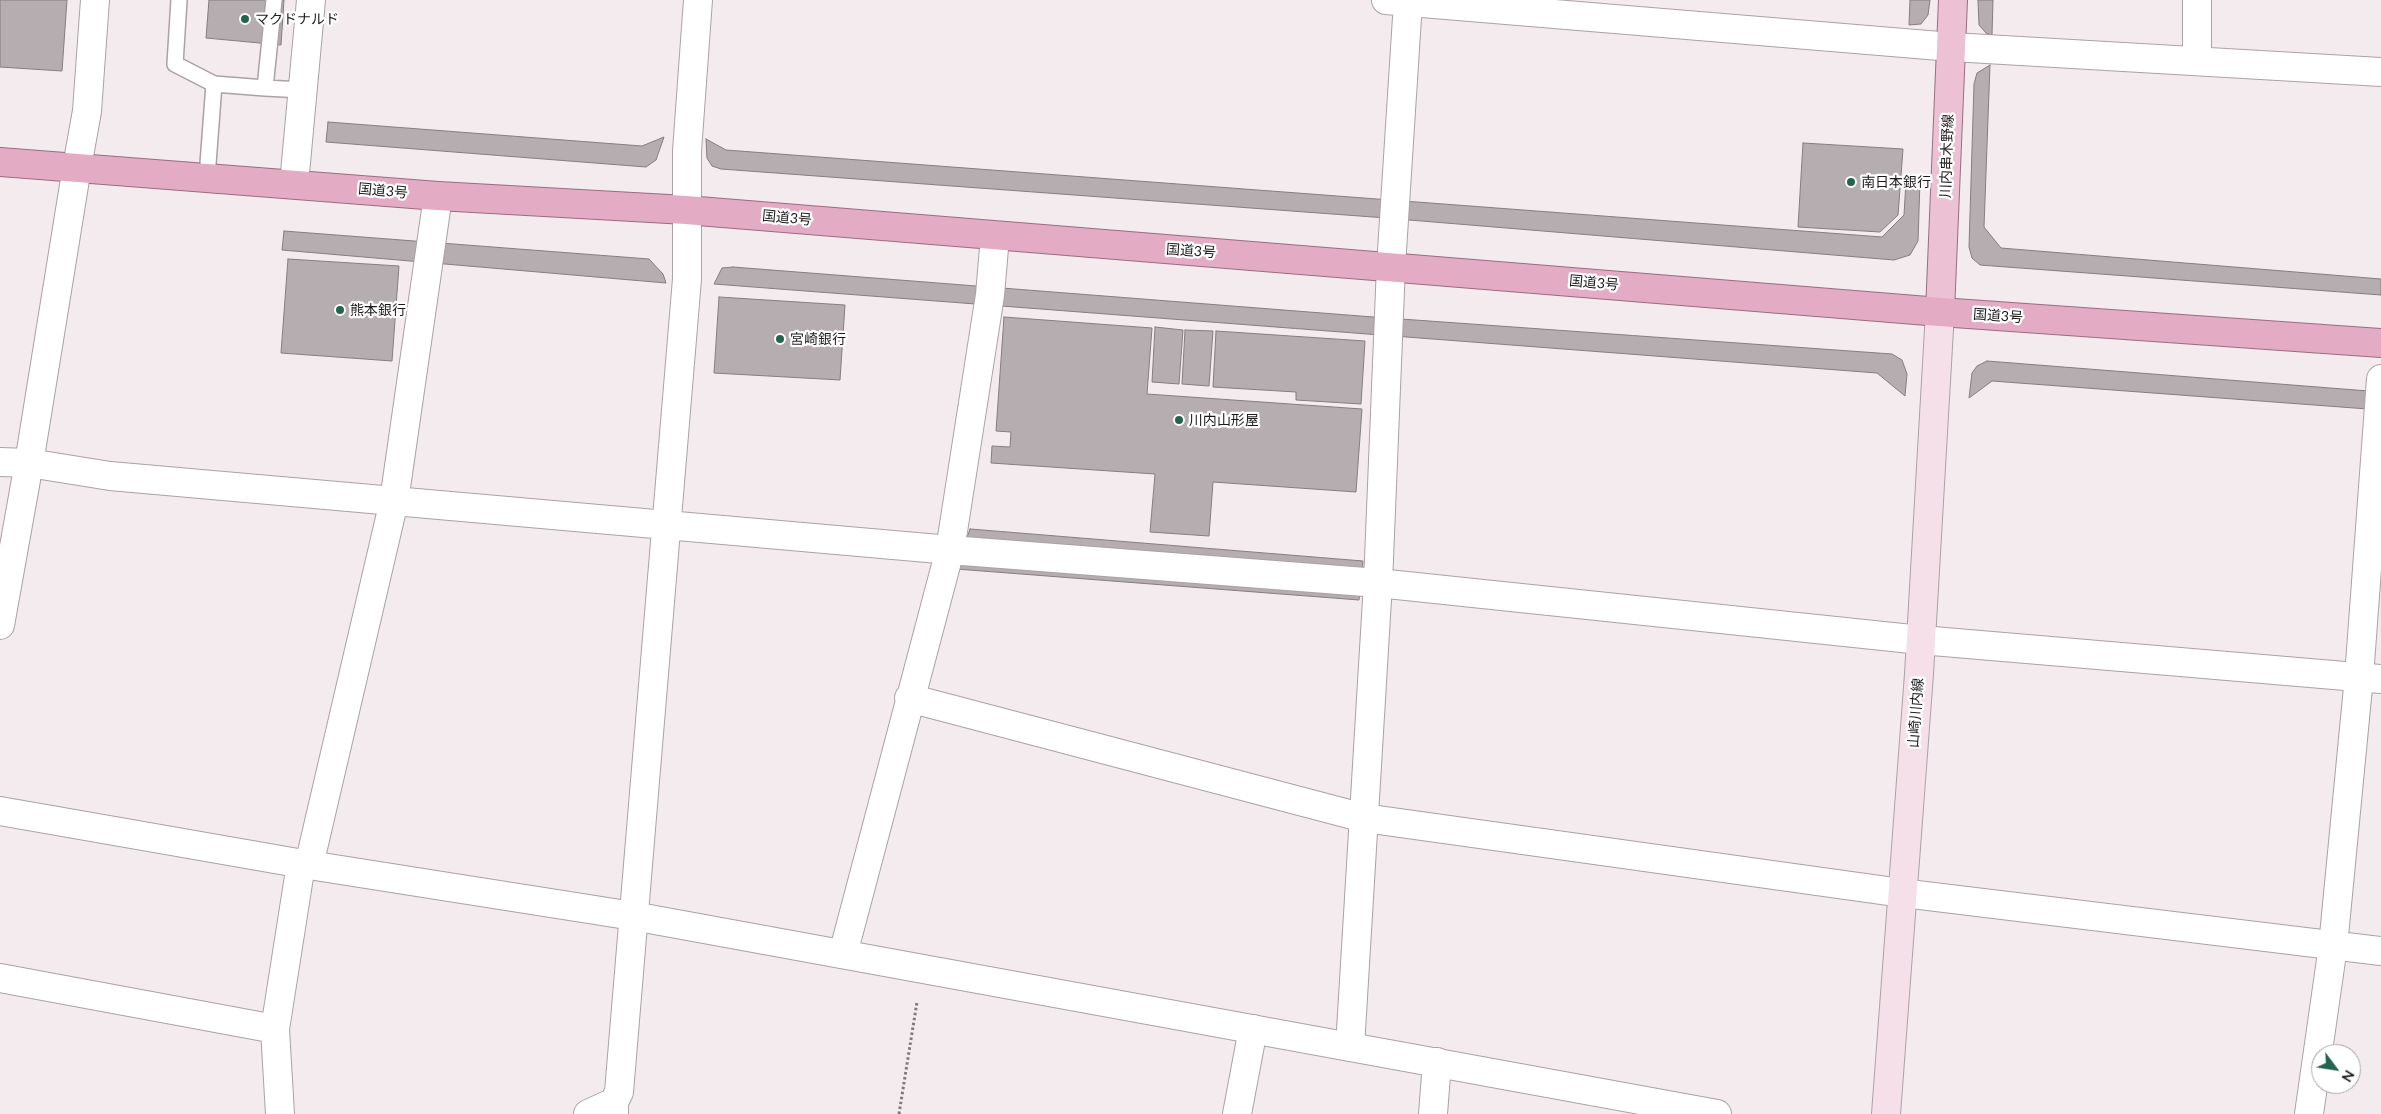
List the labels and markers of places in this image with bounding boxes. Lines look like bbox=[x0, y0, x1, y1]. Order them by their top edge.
place label: マクドナルド bbox=[255, 11, 339, 27]
marker: マクドナルド bbox=[239, 13, 251, 25]
place label: 南日本銀行 bbox=[1861, 174, 1931, 190]
marker: 南日本銀行 bbox=[1845, 176, 1857, 188]
place label: 熊本銀行 bbox=[350, 302, 406, 318]
marker: 熊本銀行 bbox=[334, 304, 346, 316]
place label: 宮崎銀行 bbox=[790, 331, 846, 347]
marker: 宮崎銀行 bbox=[774, 333, 786, 345]
place label: 川内山形屋 bbox=[1189, 412, 1259, 428]
marker: 川内山形屋 bbox=[1173, 414, 1185, 426]

